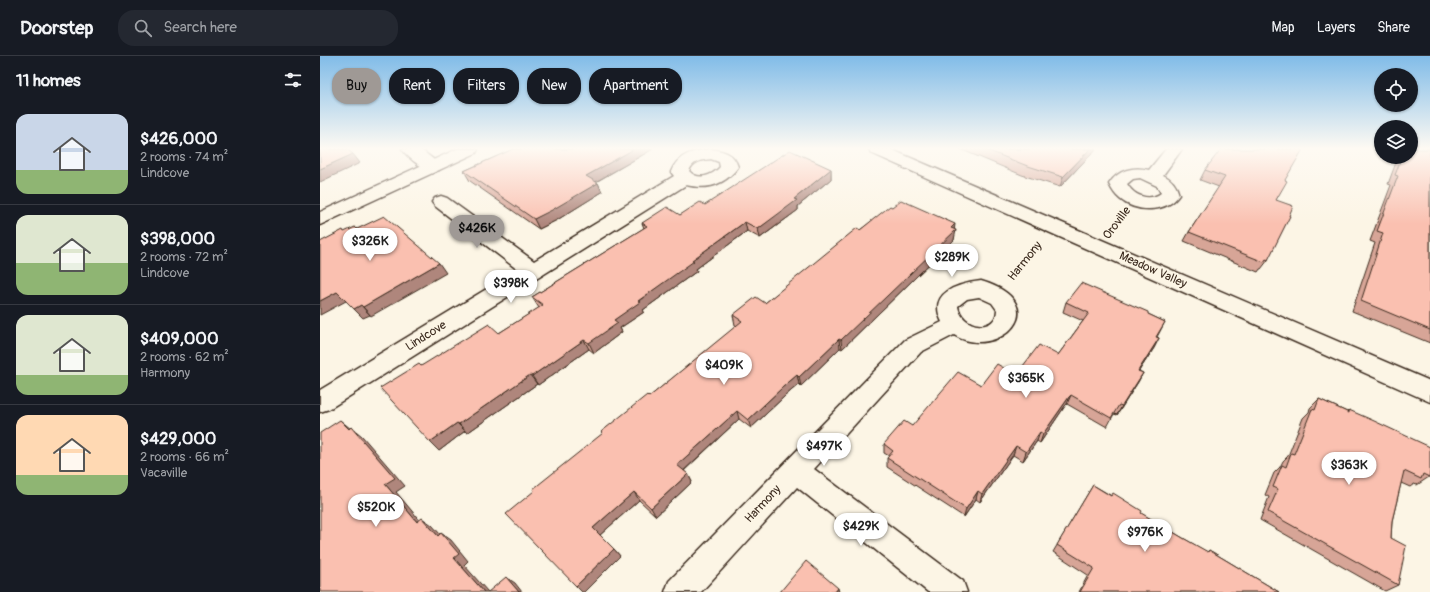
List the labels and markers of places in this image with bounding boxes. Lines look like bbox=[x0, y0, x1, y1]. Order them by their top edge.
pin: $426K bbox=[449, 215, 505, 249]
pin: $326K bbox=[342, 228, 398, 262]
pin: $289K bbox=[924, 244, 980, 278]
pin: $398K bbox=[483, 270, 539, 304]
pin: $409K bbox=[696, 352, 752, 386]
pin: $365K bbox=[998, 365, 1054, 399]
pin: $497K bbox=[796, 433, 852, 467]
pin: $363K bbox=[1321, 452, 1377, 486]
pin: $520K bbox=[348, 494, 404, 528]
pin: $429K bbox=[833, 513, 889, 547]
pin: $976K bbox=[1117, 519, 1173, 553]

